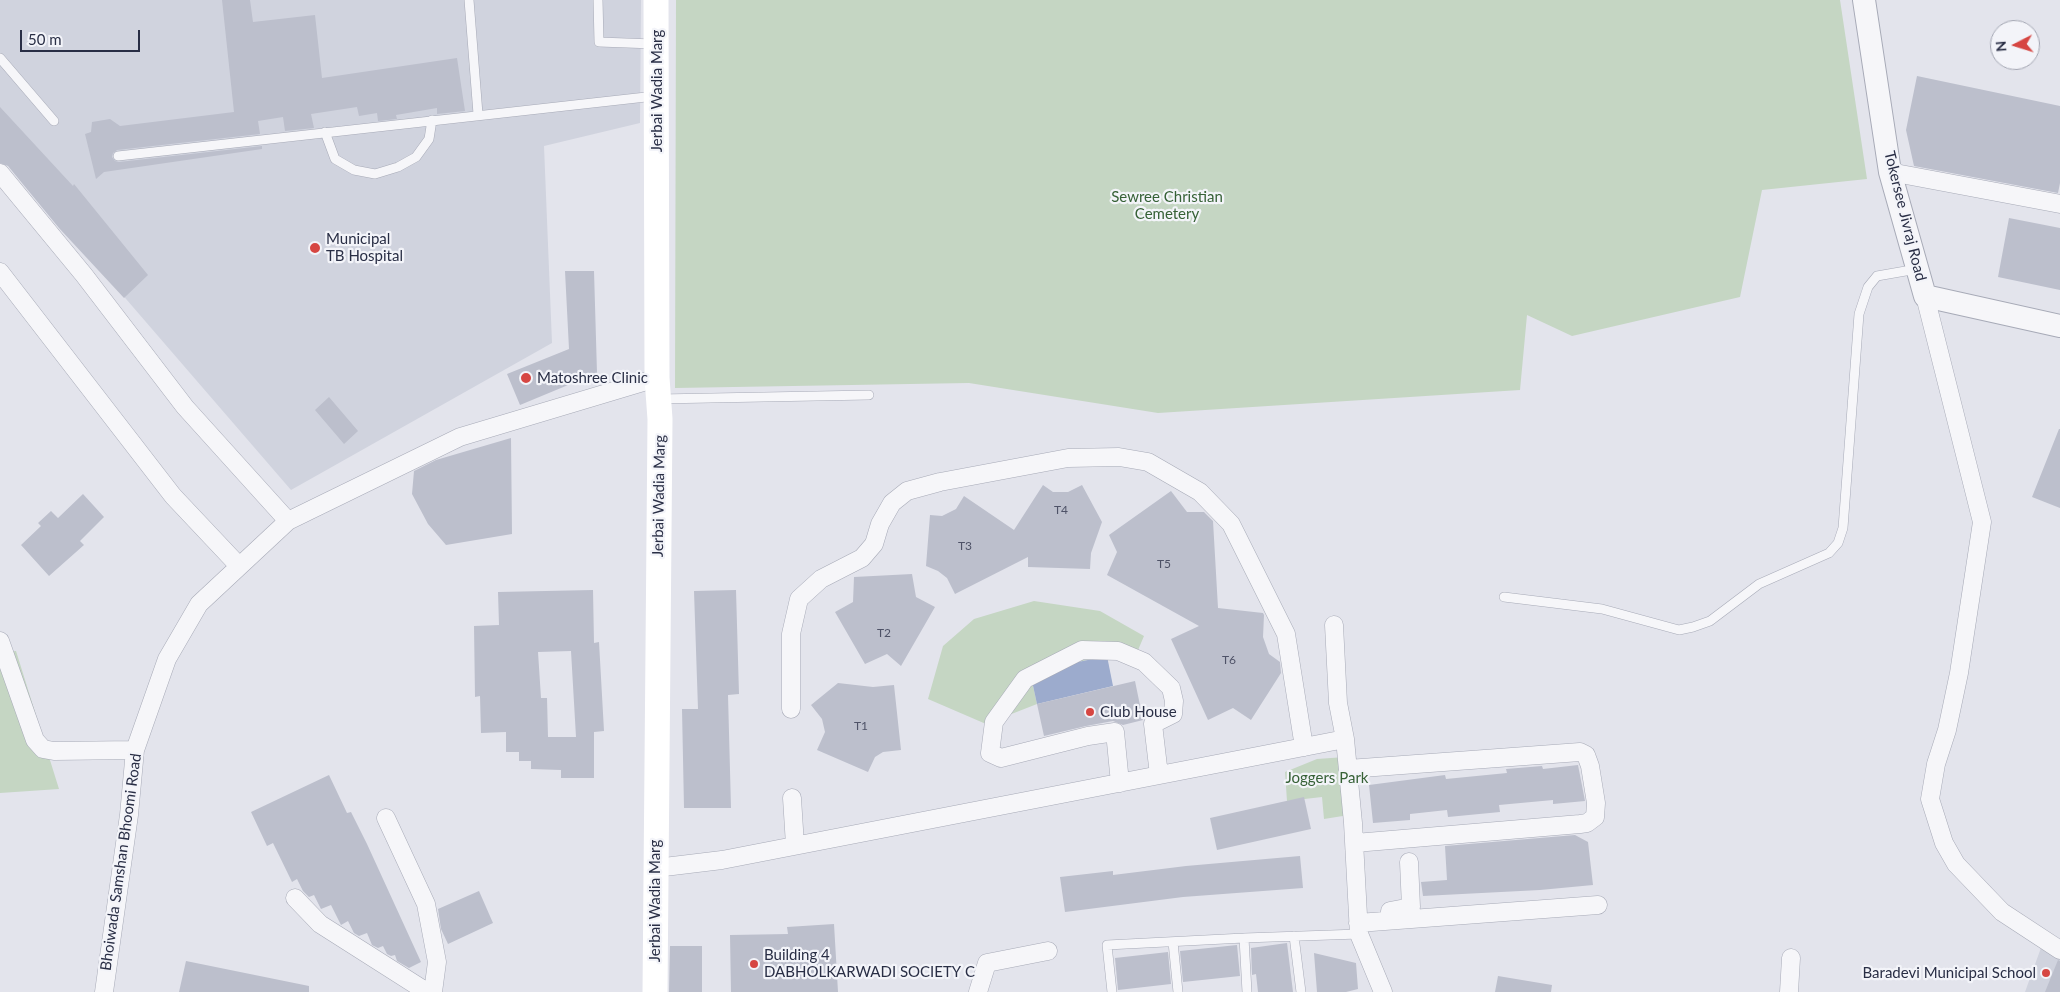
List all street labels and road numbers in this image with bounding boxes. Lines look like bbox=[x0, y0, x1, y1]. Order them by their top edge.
street label: Jerbai Wadia Marg bbox=[648, 30, 666, 152]
street label: Tokersee Jivraj Road bbox=[1880, 149, 1930, 283]
street label: Jerbai Wadia Marg bbox=[649, 435, 669, 557]
street label: Bhoiwada Samshan Bhoomi Road bbox=[97, 752, 145, 972]
street label: Jerbai Wadia Marg bbox=[646, 840, 664, 962]

